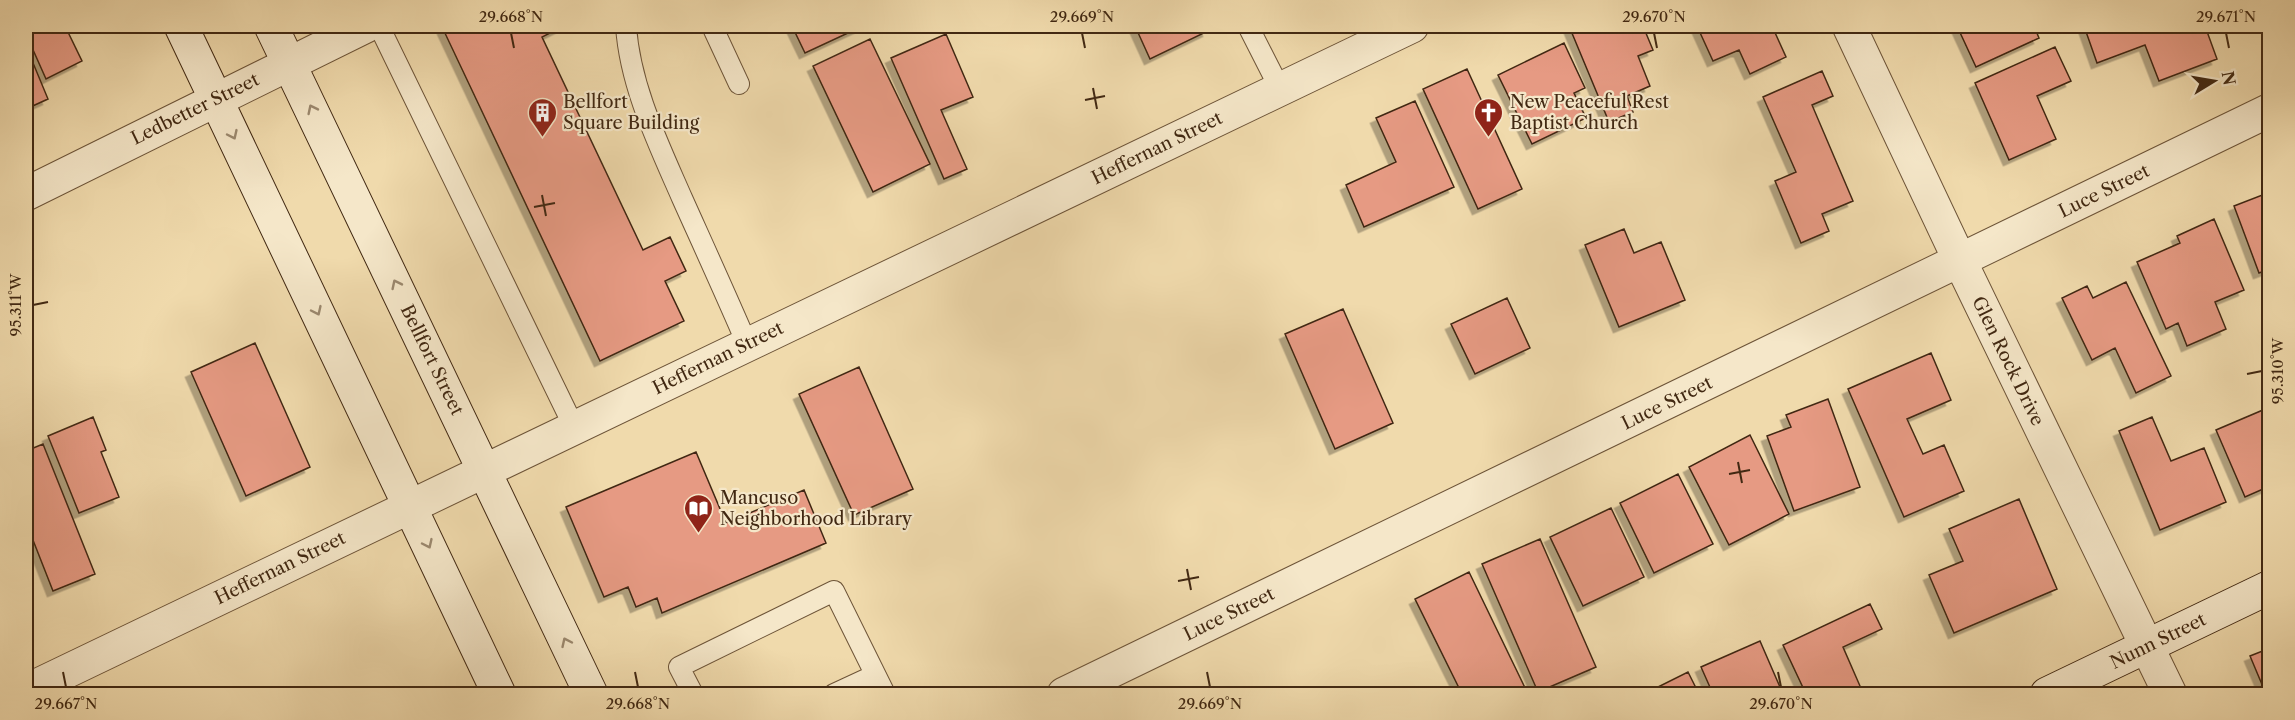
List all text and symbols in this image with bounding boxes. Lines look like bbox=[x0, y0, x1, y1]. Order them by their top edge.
text: 29.668°N bbox=[479, 7, 543, 26]
text: 29.669°N bbox=[1050, 7, 1114, 26]
text: 29.670°N bbox=[1622, 7, 1686, 26]
text: 29.671°N bbox=[2196, 7, 2256, 26]
north arrow bbox=[2184, 51, 2244, 111]
street label: Ledbetter Street bbox=[127, 68, 263, 149]
text: N bbox=[2218, 69, 2240, 87]
place label: Bellfort Square Building bbox=[563, 91, 700, 134]
place label: New Peaceful Rest Baptist Church bbox=[1510, 91, 1669, 134]
building icon: Bellfort Square Building bbox=[526, 96, 558, 138]
church icon: New Peaceful Rest Baptist Church bbox=[1473, 96, 1505, 138]
one-way arrow bbox=[307, 104, 319, 115]
street label: Heffernan Street bbox=[1088, 107, 1227, 189]
one-way arrow bbox=[225, 129, 237, 140]
street label: Luce Street bbox=[2055, 159, 2154, 222]
text: 95.311°W bbox=[6, 273, 25, 337]
one-way arrow bbox=[391, 280, 403, 291]
street label: Glen Rock Drive bbox=[1967, 293, 2049, 429]
street label: Bellfort Street bbox=[396, 301, 469, 419]
one-way arrow bbox=[309, 305, 321, 316]
street label: Heffernan Street bbox=[649, 317, 788, 399]
text: 95.310°W bbox=[2268, 337, 2287, 404]
street label: Luce Street bbox=[1618, 371, 1717, 434]
place label: Mancuso Neighborhood Library bbox=[720, 487, 913, 530]
library icon: Mancuso Neighborhood Library bbox=[683, 492, 715, 534]
street label: Heffernan Street bbox=[211, 527, 350, 609]
one-way arrow bbox=[420, 538, 432, 549]
street label: Luce Street bbox=[1180, 582, 1279, 645]
street label: Nunn Street bbox=[2106, 608, 2210, 674]
one-way arrow bbox=[562, 637, 574, 648]
text: 29.667°N bbox=[35, 694, 97, 713]
text: 29.668°N bbox=[606, 694, 670, 713]
text: 29.669°N bbox=[1178, 694, 1242, 713]
text: 29.670°N bbox=[1749, 694, 1813, 713]

